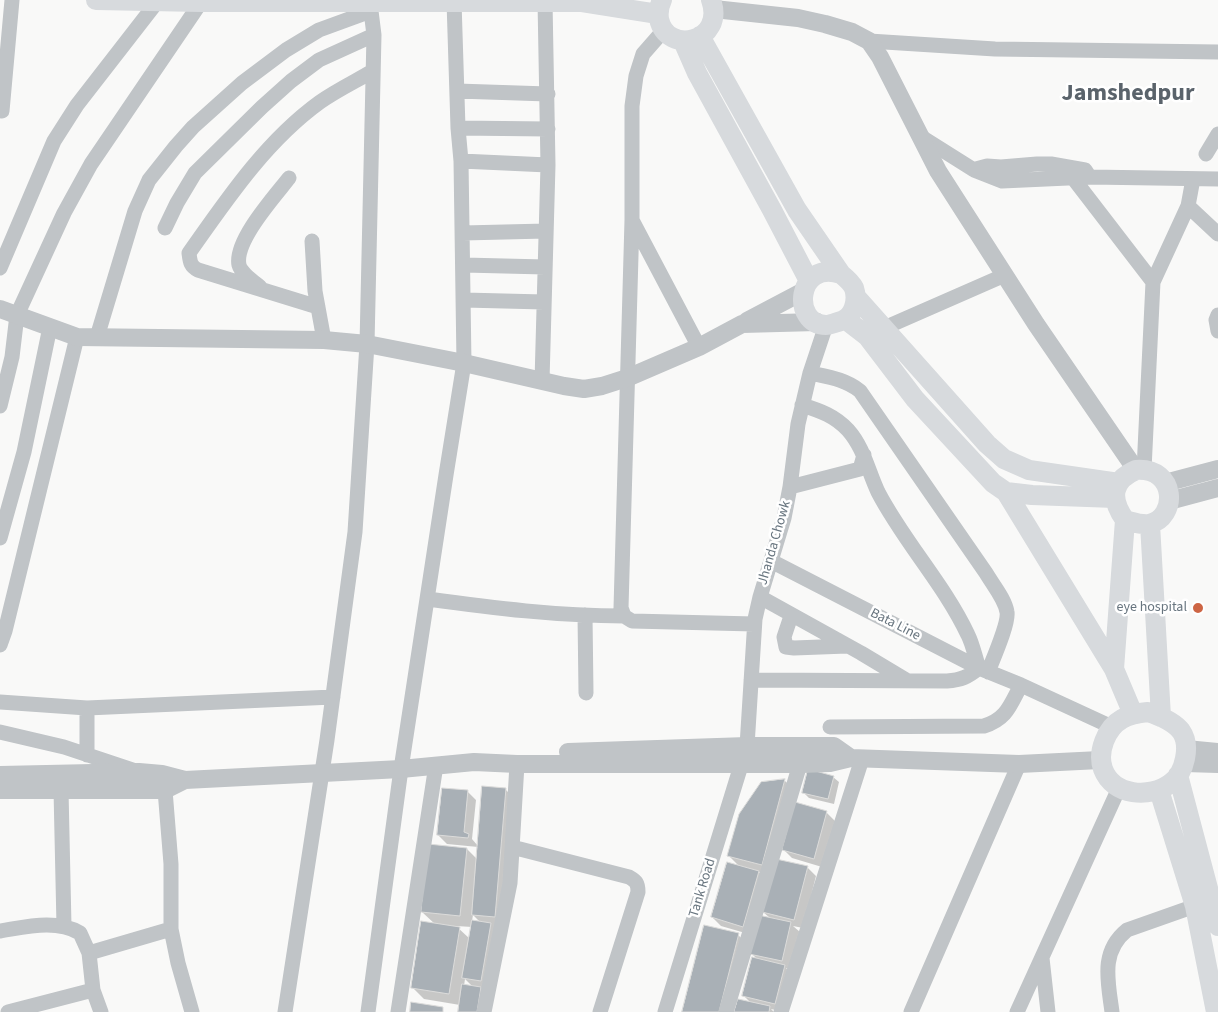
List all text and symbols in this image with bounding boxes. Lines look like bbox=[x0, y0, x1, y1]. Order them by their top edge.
district label: Jamshedpur bbox=[1062, 81, 1194, 109]
street label: Jhanda Chowk bbox=[755, 499, 795, 587]
place label: eye hospital bbox=[1116, 600, 1187, 616]
marker: eye hospital bbox=[1191, 601, 1205, 615]
street label: Bata Line bbox=[867, 605, 923, 645]
street label: Tank Road bbox=[686, 856, 720, 920]

